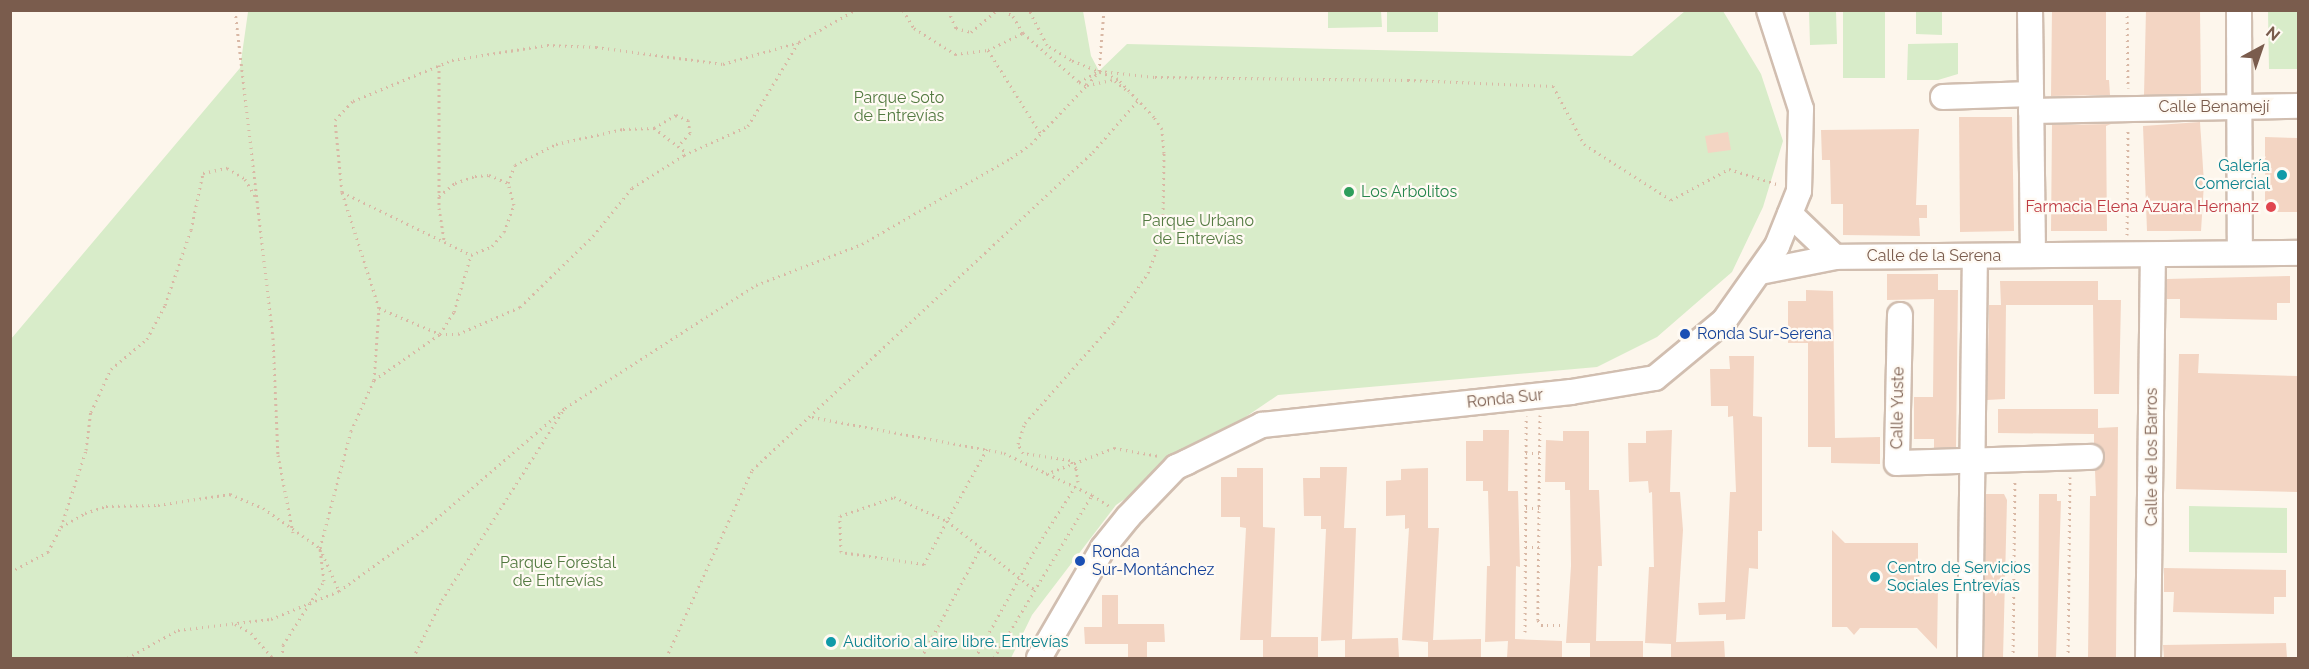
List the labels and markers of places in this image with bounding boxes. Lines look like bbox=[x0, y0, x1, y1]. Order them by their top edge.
place label: Galería Comercial bbox=[2195, 156, 2270, 194]
marker: Galería Comercial bbox=[2275, 168, 2289, 182]
place label: Los Arbolitos bbox=[1361, 182, 1458, 202]
marker: Los Arbolitos bbox=[1342, 185, 1356, 199]
place label: Farmacia Elena Azuara Hernanz bbox=[2025, 197, 2259, 217]
marker: Farmacia Elena Azuara Hernanz bbox=[2264, 200, 2278, 214]
place label: Ronda Sur-Serena bbox=[1697, 324, 1832, 344]
marker: Ronda Sur-Serena bbox=[1678, 327, 1692, 341]
place label: Ronda Sur-Montánchez bbox=[1092, 542, 1214, 580]
marker: Ronda Sur-Montánchez bbox=[1073, 554, 1087, 568]
place label: Centro de Servicios Sociales Entrevías bbox=[1887, 558, 2031, 596]
marker: Centro de Servicios Sociales Entrevías bbox=[1868, 570, 1882, 584]
place label: Auditorio al aire libre. Entrevías bbox=[843, 632, 1069, 652]
marker: Auditorio al aire libre. Entrevías bbox=[824, 635, 838, 649]

